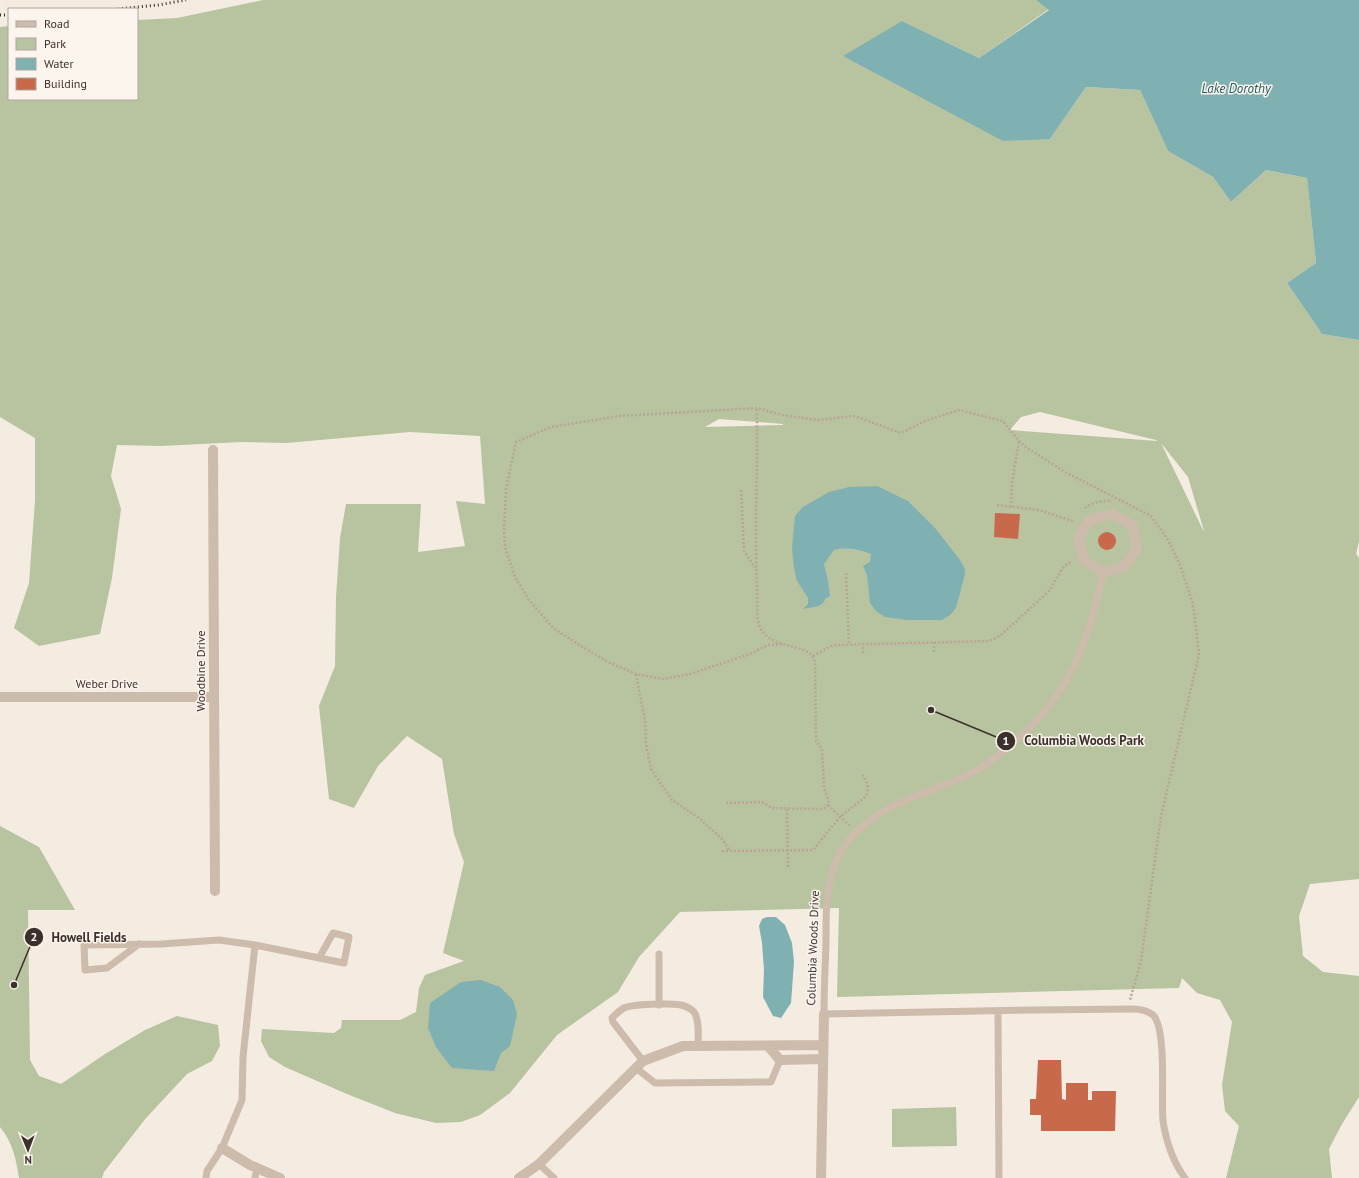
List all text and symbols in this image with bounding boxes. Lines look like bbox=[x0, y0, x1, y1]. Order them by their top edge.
legend bbox=[8, 8, 138, 100]
text: Road bbox=[44, 16, 69, 31]
text: Park bbox=[44, 36, 66, 51]
text: Water bbox=[44, 56, 74, 71]
text: Building bbox=[44, 76, 87, 91]
water label: Lake Dorothy bbox=[1201, 80, 1272, 97]
street label: Woodbine Drive bbox=[193, 630, 208, 712]
street label: Weber Drive bbox=[76, 676, 138, 691]
callout: Columbia Woods Park bbox=[996, 728, 1152, 753]
text: Columbia Woods Park bbox=[1024, 732, 1144, 749]
text: 1 bbox=[1003, 733, 1009, 748]
street label: Columbia Woods Drive bbox=[803, 890, 822, 1006]
callout: Howell Fields bbox=[24, 924, 135, 949]
text: 2 bbox=[31, 929, 37, 944]
text: Howell Fields bbox=[51, 929, 127, 946]
north arrow bbox=[8, 1130, 48, 1170]
text: N bbox=[24, 1153, 32, 1167]

